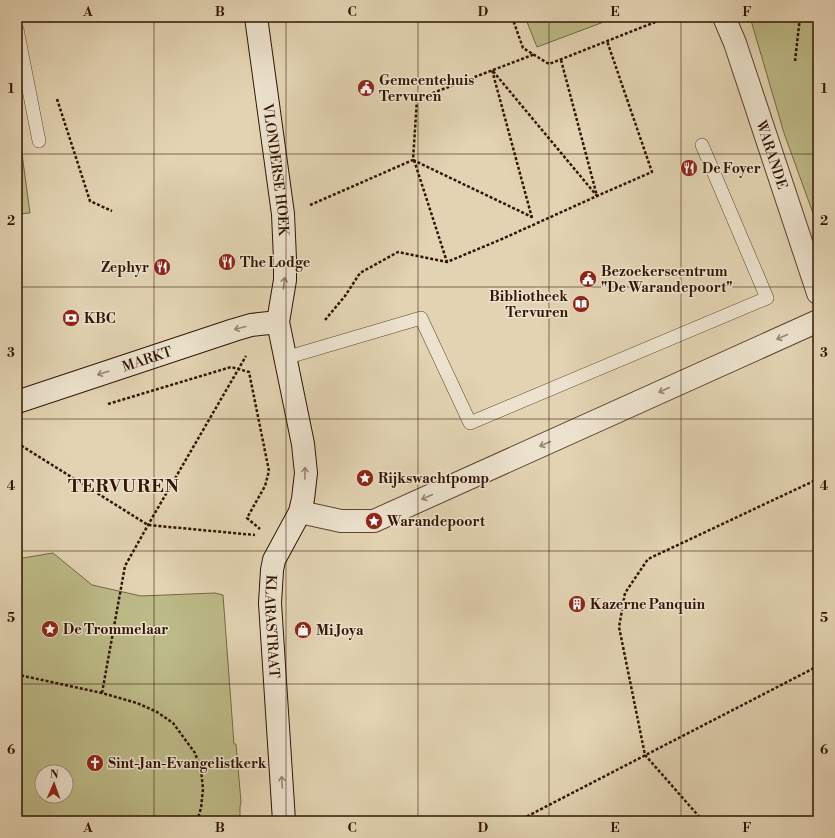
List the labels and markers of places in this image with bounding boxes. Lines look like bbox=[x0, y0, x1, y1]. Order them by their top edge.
place label: Gemeentehuis Tervuren bbox=[379, 72, 474, 106]
public building icon: Gemeentehuis Tervuren bbox=[356, 78, 376, 98]
restaurant icon: De Foyer bbox=[679, 158, 699, 178]
place label: De Foyer bbox=[702, 160, 761, 178]
restaurant icon: The Lodge bbox=[217, 252, 237, 272]
place label: The Lodge bbox=[240, 254, 311, 272]
restaurant icon: Zephyr bbox=[152, 257, 172, 277]
place label: Zephyr bbox=[101, 259, 149, 277]
place label: Bezoekerscentrum "De Warandepoort" bbox=[601, 263, 732, 297]
public building icon: Bezoekerscentrum "De Warandepoort" bbox=[578, 269, 598, 289]
place label: Bibliotheek Tervuren bbox=[489, 288, 568, 322]
library icon: Bibliotheek Tervuren bbox=[571, 294, 591, 314]
bank icon: KBC bbox=[61, 308, 81, 328]
place label: KBC bbox=[84, 310, 116, 328]
place icon: Rijkswachtpomp bbox=[355, 468, 375, 488]
place label: Rijkswachtpomp bbox=[378, 470, 489, 488]
place icon: Warandepoort bbox=[364, 511, 384, 531]
place label: Warandepoort bbox=[386, 513, 486, 531]
building icon: Kazerne Panquin bbox=[567, 594, 587, 614]
place label: Kazerne Panquin bbox=[590, 596, 705, 614]
place icon: De Trommelaar bbox=[40, 619, 60, 639]
shop icon: Mi Joya bbox=[293, 620, 313, 640]
place label: De Trommelaar bbox=[63, 621, 168, 639]
place label: Mi Joya bbox=[316, 622, 364, 640]
church icon: Sint-Jan-Evangelistkerk bbox=[85, 753, 105, 773]
place label: Sint-Jan-Evangelistkerk bbox=[108, 755, 267, 773]

